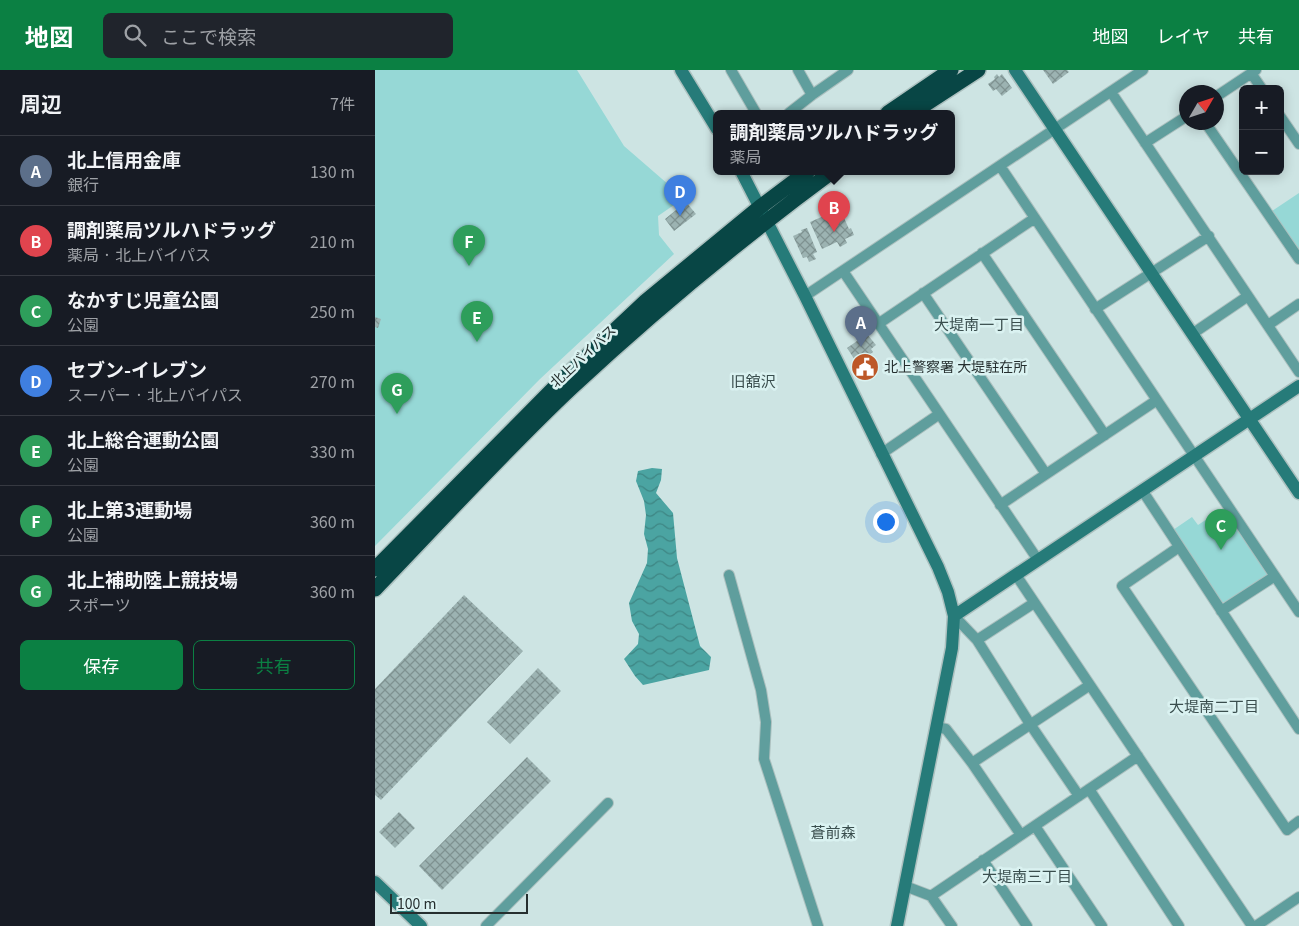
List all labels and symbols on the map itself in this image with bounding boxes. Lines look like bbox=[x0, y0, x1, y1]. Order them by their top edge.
north arrow bbox=[1179, 85, 1224, 130]
pin: D bbox=[664, 175, 696, 216]
pin: B bbox=[818, 191, 850, 232]
pin: F bbox=[453, 225, 485, 266]
pin: E bbox=[461, 301, 493, 342]
pin: A bbox=[845, 306, 877, 347]
district label: 大堤南一丁目 bbox=[934, 313, 1024, 334]
street label: 北上バイパス bbox=[545, 319, 620, 391]
public building icon: 北上警察署 大堤駐在所 bbox=[850, 352, 880, 382]
place label: 北上警察署 大堤駐在所 bbox=[884, 356, 1027, 376]
district label: 旧舘沢 bbox=[730, 370, 776, 391]
pin: G bbox=[381, 373, 413, 414]
your location bbox=[873, 509, 899, 535]
pin: C bbox=[1205, 509, 1237, 550]
district label: 大堤南二丁目 bbox=[1169, 695, 1259, 716]
district label: 蒼前森 bbox=[810, 821, 856, 842]
district label: 大堤南三丁目 bbox=[982, 865, 1072, 886]
scale bar bbox=[390, 891, 527, 914]

